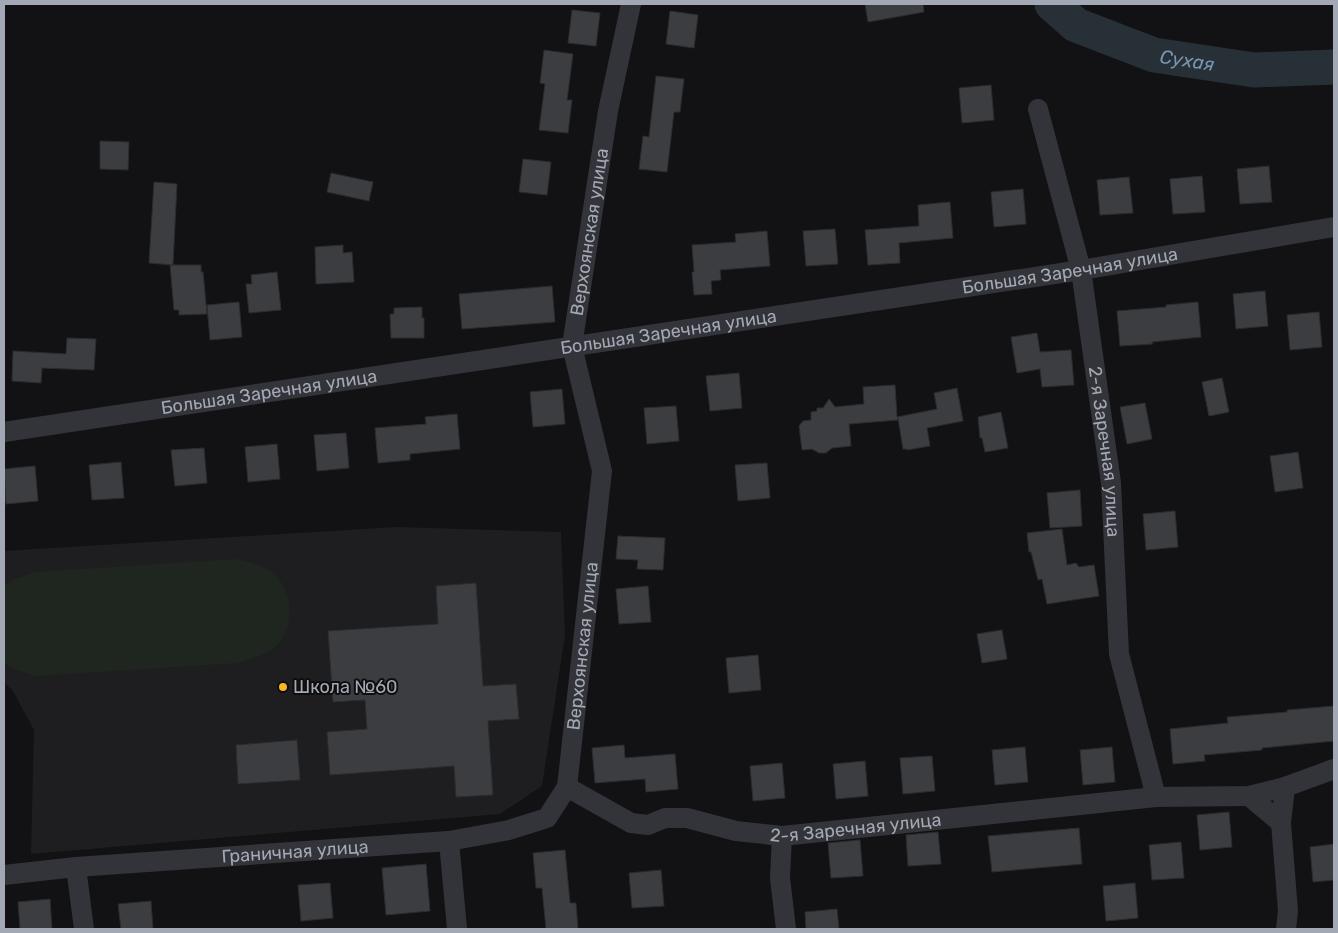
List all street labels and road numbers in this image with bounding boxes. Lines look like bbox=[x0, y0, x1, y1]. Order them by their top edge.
street label: Верхоянская улица bbox=[566, 147, 613, 317]
street label: Большая Заречная улица bbox=[960, 243, 1180, 299]
street label: Большая Заречная улица bbox=[559, 305, 778, 359]
street label: Большая Заречная улица bbox=[159, 365, 379, 419]
street label: 2-я Заречная улица bbox=[1084, 365, 1125, 538]
street label: Верхоянская улица bbox=[562, 561, 603, 731]
street label: 2-я Заречная улица bbox=[769, 808, 942, 847]
street label: Граничная улица bbox=[221, 836, 369, 868]

